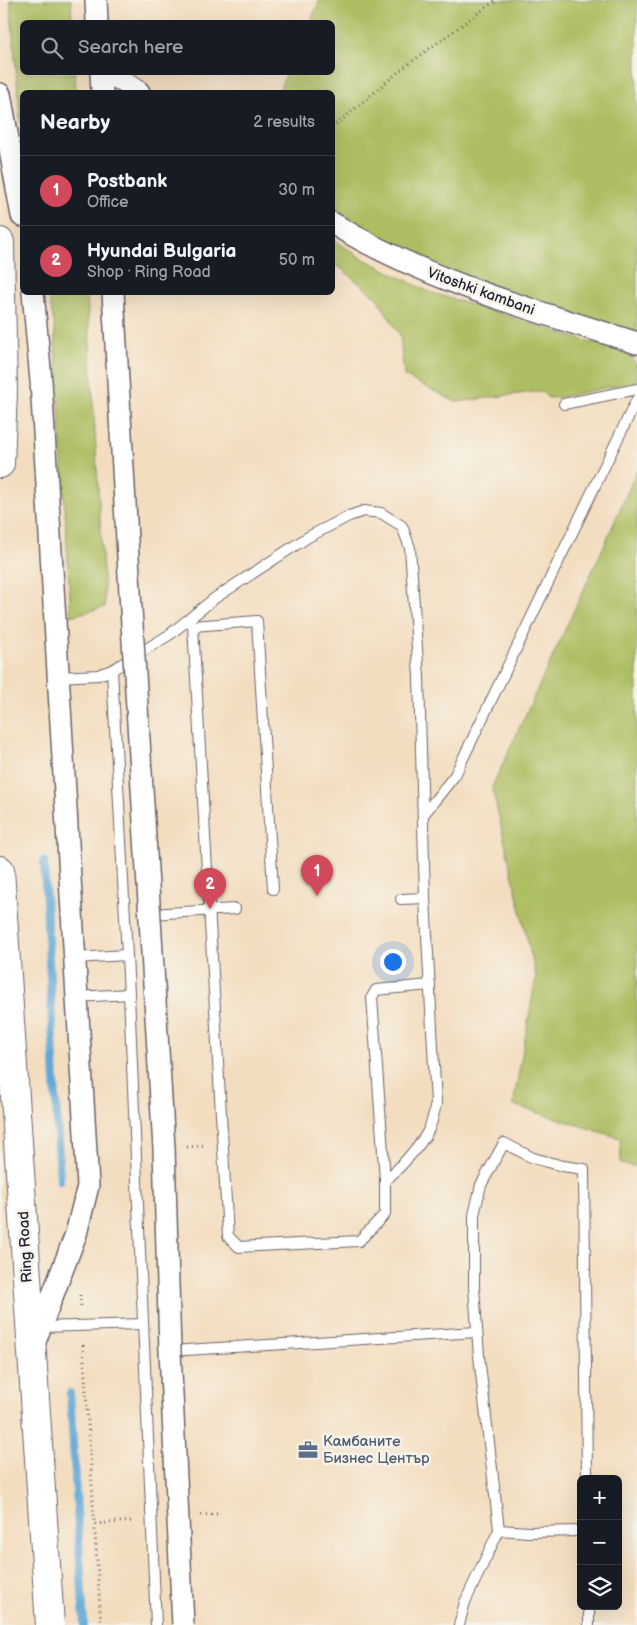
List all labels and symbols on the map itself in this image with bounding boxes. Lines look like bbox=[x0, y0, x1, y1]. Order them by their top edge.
street label: Vitoshki kambani bbox=[424, 263, 537, 320]
pin: 1 bbox=[301, 855, 333, 896]
pin: 2 bbox=[194, 868, 226, 909]
your location bbox=[380, 949, 406, 975]
street label: Ring Road bbox=[14, 1211, 37, 1283]
place label: Камбаните Бизнес Център bbox=[323, 1432, 430, 1468]
office icon: Камбаните Бизнес Център bbox=[297, 1439, 319, 1461]

